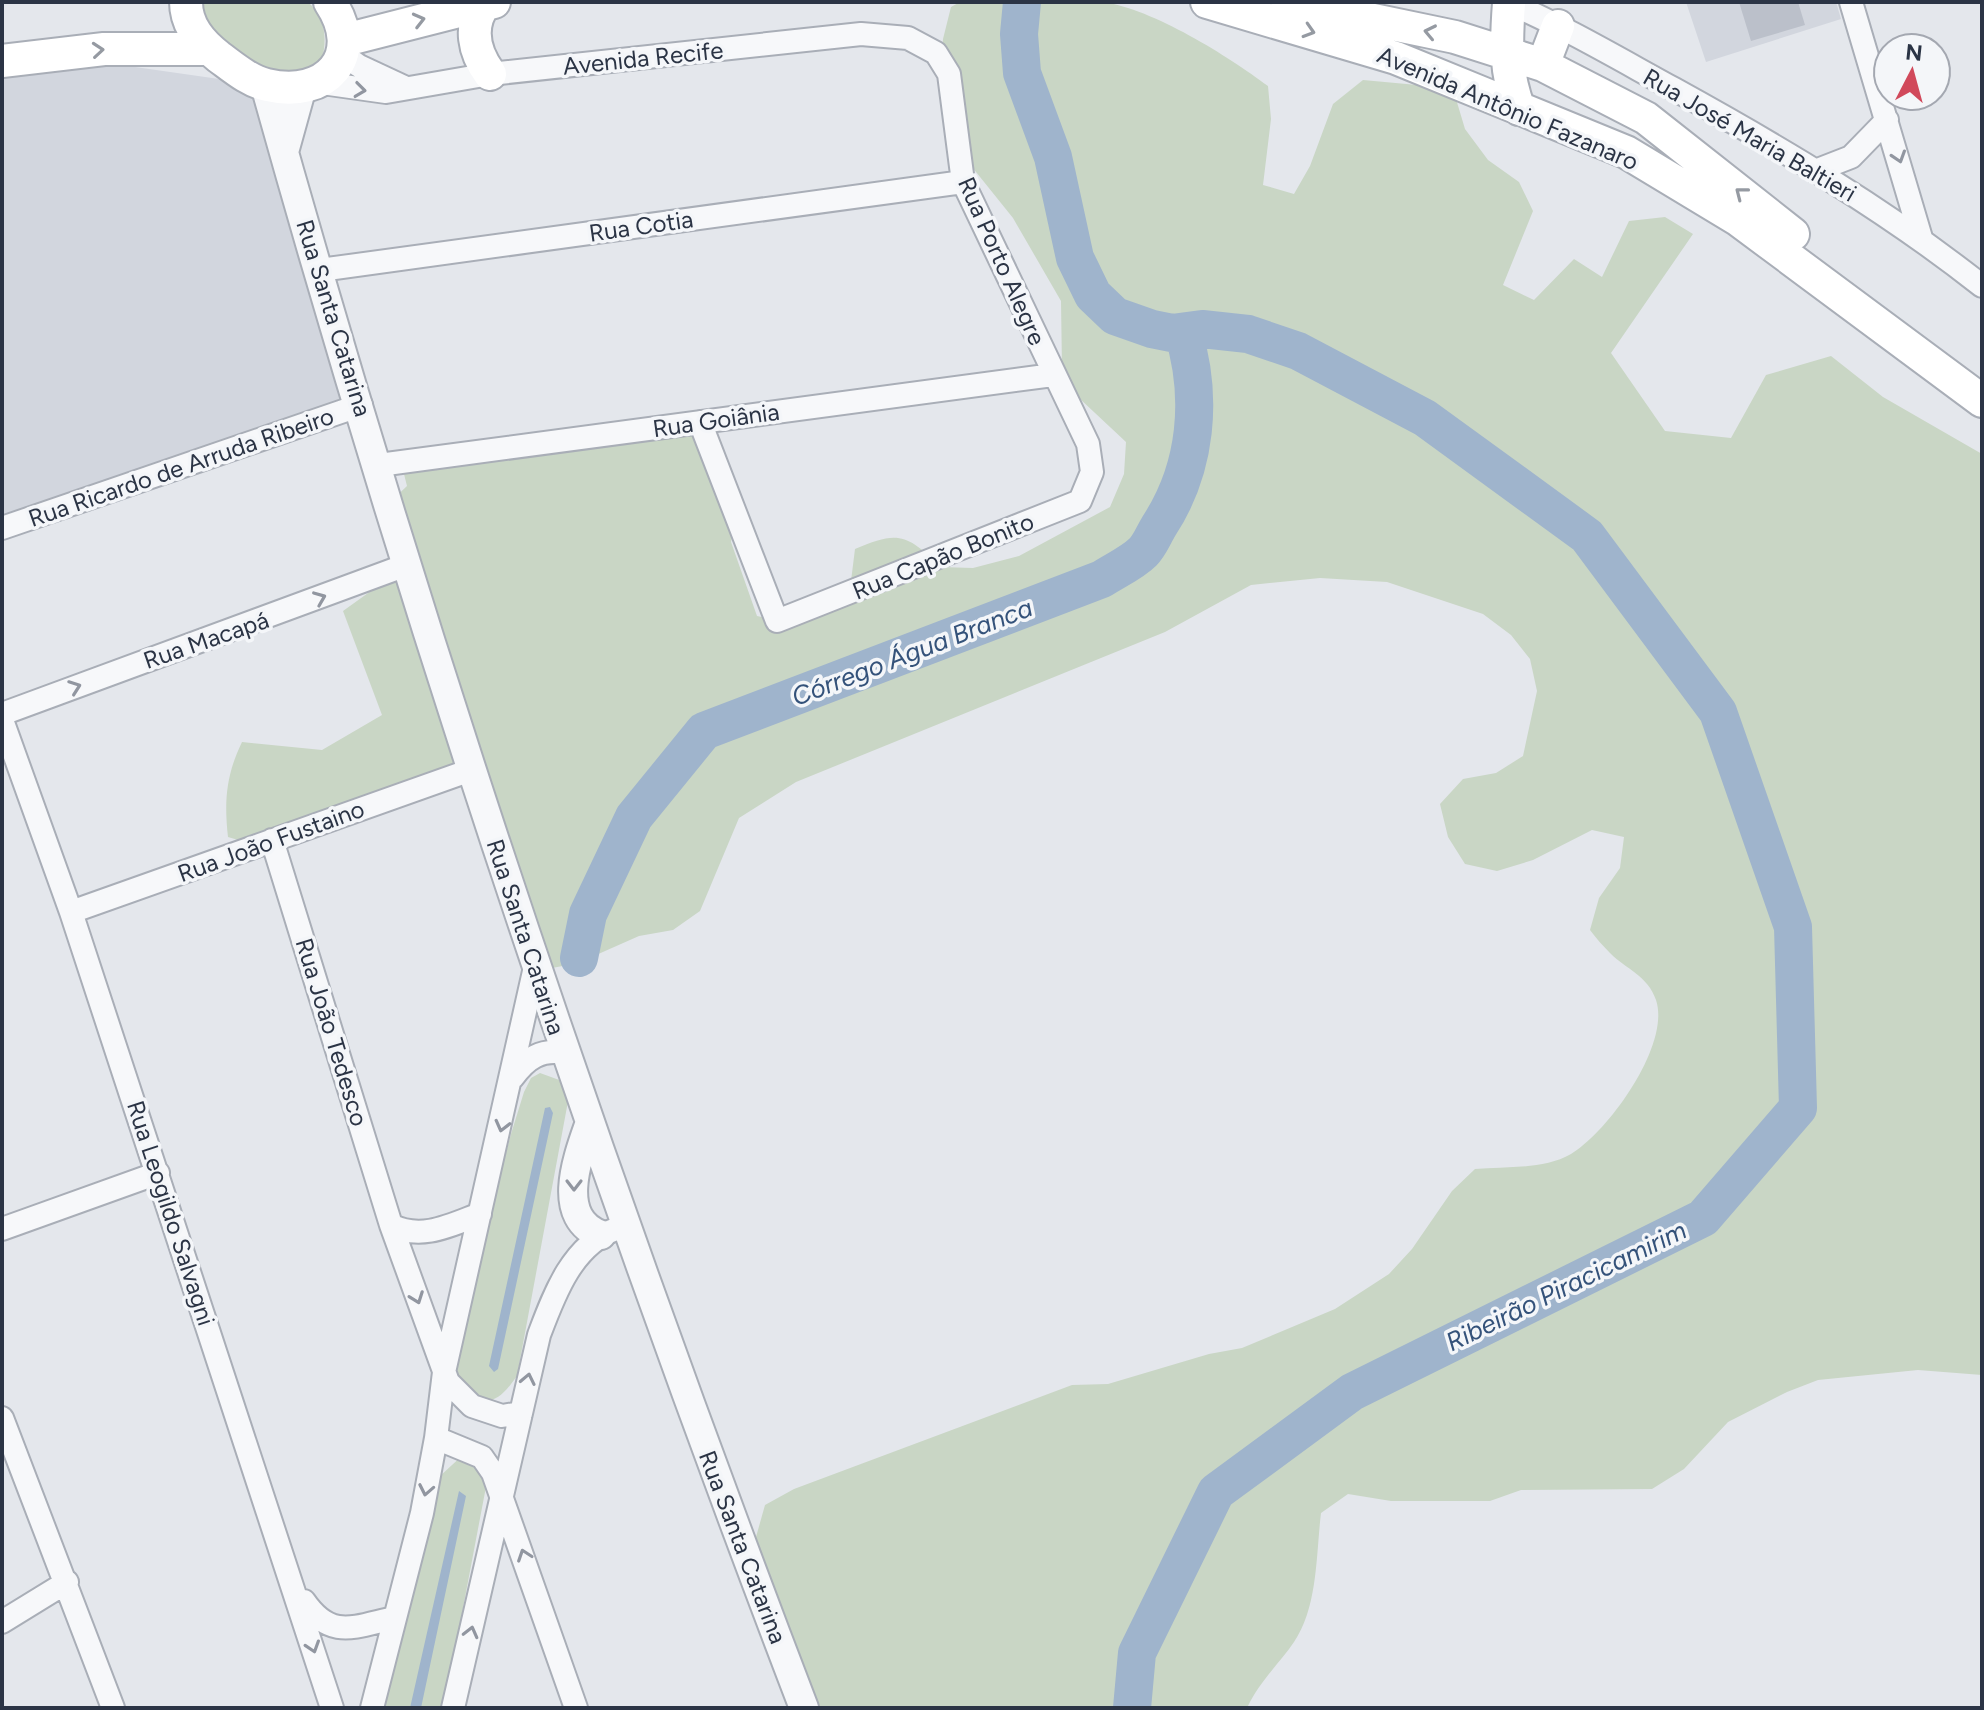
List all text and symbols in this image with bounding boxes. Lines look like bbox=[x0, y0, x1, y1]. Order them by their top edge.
one-way arrow bbox=[412, 13, 426, 30]
one-way arrow bbox=[1301, 22, 1315, 38]
one-way arrow bbox=[1423, 24, 1436, 41]
north arrow bbox=[1872, 32, 1952, 112]
street label: Avenida Recife bbox=[561, 35, 725, 81]
text: N bbox=[1904, 38, 1924, 67]
street label: Avenida Antônio Fazanaro bbox=[1373, 40, 1643, 176]
one-way arrow bbox=[92, 42, 105, 59]
street label: Rua José Maria Baltieri bbox=[1638, 62, 1862, 208]
one-way arrow bbox=[354, 82, 367, 99]
one-way arrow bbox=[1889, 149, 1905, 163]
street label: Rua Porto Alegre bbox=[952, 172, 1052, 350]
one-way arrow bbox=[1735, 189, 1750, 203]
street label: Rua Cotia bbox=[587, 204, 695, 248]
street label: Rua Santa Catarina bbox=[290, 216, 378, 420]
street label: Rua Goiânia bbox=[651, 397, 781, 443]
street label: Rua Ricardo de Arruda Ribeiro bbox=[25, 401, 337, 533]
street label: Rua Capão Bonito bbox=[848, 506, 1038, 606]
one-way arrow bbox=[312, 591, 326, 608]
water label: Córrego Água Branca bbox=[787, 591, 1037, 713]
street label: Rua Macapá bbox=[139, 605, 273, 675]
one-way arrow bbox=[67, 680, 81, 697]
street label: Rua João Fustaino bbox=[174, 794, 368, 888]
street label: Rua Santa Catarina bbox=[481, 835, 571, 1039]
street label: Rua João Tedesco bbox=[290, 934, 374, 1130]
street label: Rua Leogildo Salvagni bbox=[121, 1097, 221, 1329]
one-way arrow bbox=[494, 1118, 511, 1132]
one-way arrow bbox=[565, 1179, 583, 1192]
water label: Ribeirão Piracicamirim bbox=[1441, 1214, 1691, 1358]
one-way arrow bbox=[408, 1290, 424, 1304]
one-way arrow bbox=[519, 1372, 536, 1386]
street label: Rua Santa Catarina bbox=[693, 1446, 793, 1648]
one-way arrow bbox=[419, 1483, 436, 1496]
one-way arrow bbox=[517, 1548, 533, 1562]
one-way arrow bbox=[462, 1626, 479, 1640]
one-way arrow bbox=[304, 1640, 320, 1654]

